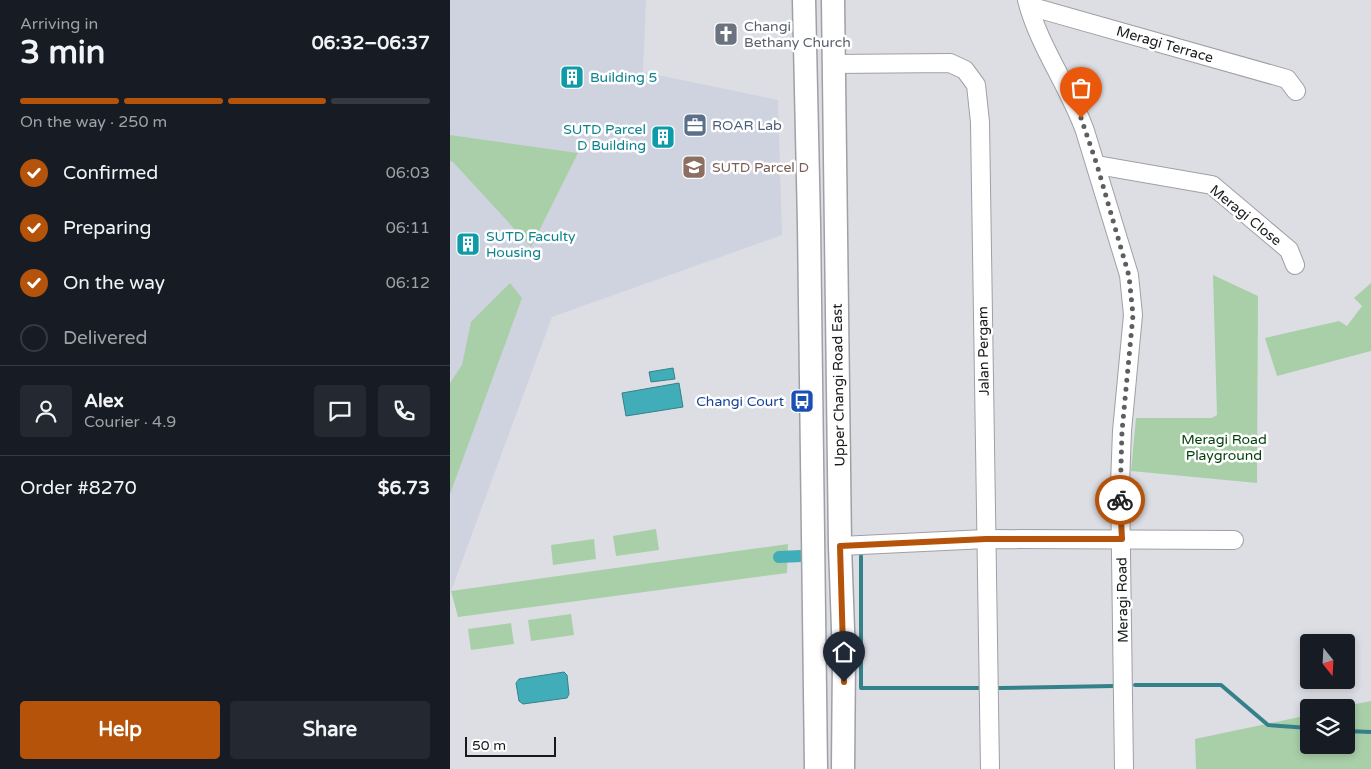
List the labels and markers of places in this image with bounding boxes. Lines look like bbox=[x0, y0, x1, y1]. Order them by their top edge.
place label: Changi Bethany Church bbox=[744, 18, 851, 51]
church icon: Changi Bethany Church bbox=[713, 21, 739, 47]
building icon: Building 5 bbox=[559, 64, 585, 90]
pin bbox=[1060, 67, 1102, 118]
place label: Building 5 bbox=[590, 69, 657, 86]
office icon: ROAR Lab bbox=[682, 112, 708, 138]
place label: ROAR Lab bbox=[712, 117, 782, 134]
place label: SUTD Parcel D Building bbox=[563, 121, 646, 154]
building icon: SUTD Parcel D Building bbox=[650, 124, 676, 150]
school or university icon: SUTD Parcel D bbox=[681, 154, 707, 180]
place label: SUTD Parcel D bbox=[712, 159, 809, 176]
place label: SUTD Faculty Housing bbox=[486, 228, 576, 261]
building icon: SUTD Faculty Housing bbox=[455, 231, 481, 257]
bus stop icon: Changi Court bbox=[789, 388, 815, 414]
place label: Changi Court bbox=[696, 393, 785, 410]
pin bbox=[823, 631, 865, 682]

